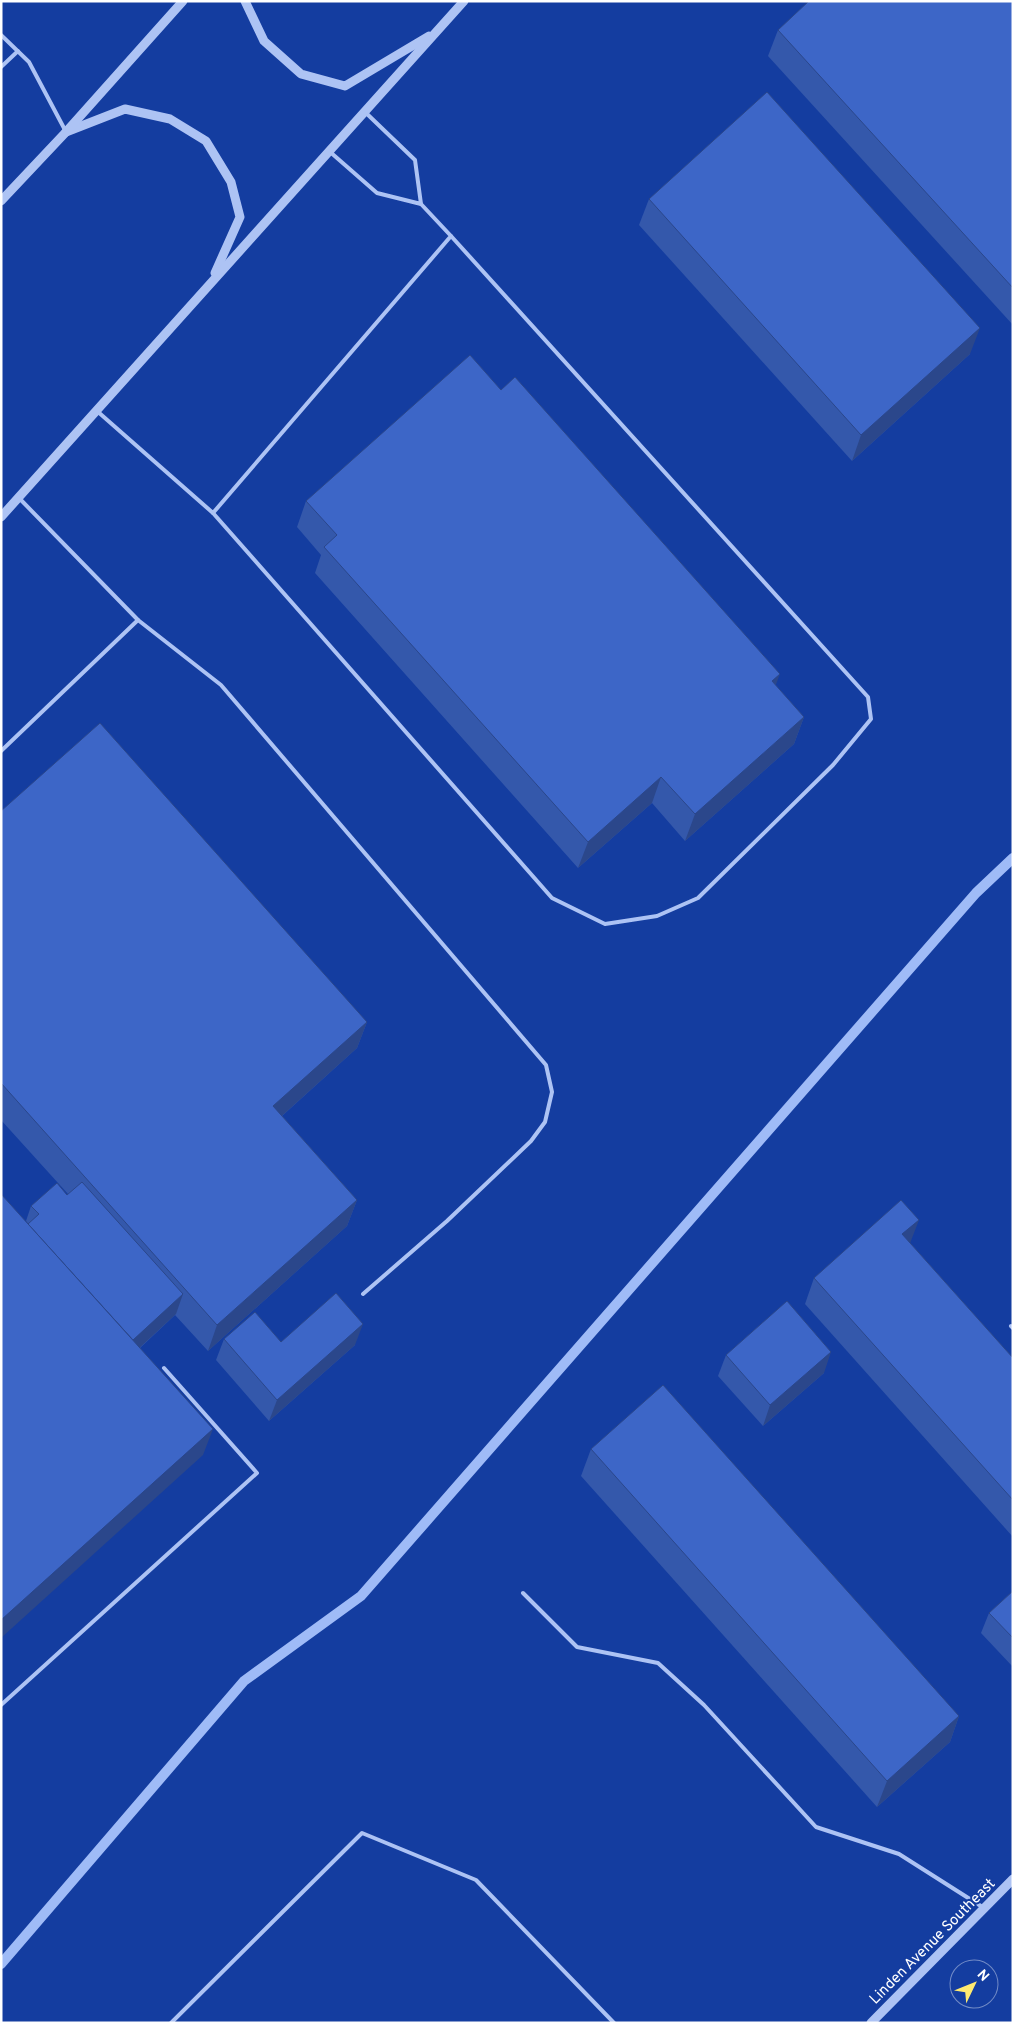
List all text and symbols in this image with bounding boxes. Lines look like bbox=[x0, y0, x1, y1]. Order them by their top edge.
street label: Linden Avenue Southeast bbox=[866, 1875, 1000, 2009]
north arrow bbox=[949, 1959, 999, 2009]
text: N bbox=[973, 1967, 992, 1986]

